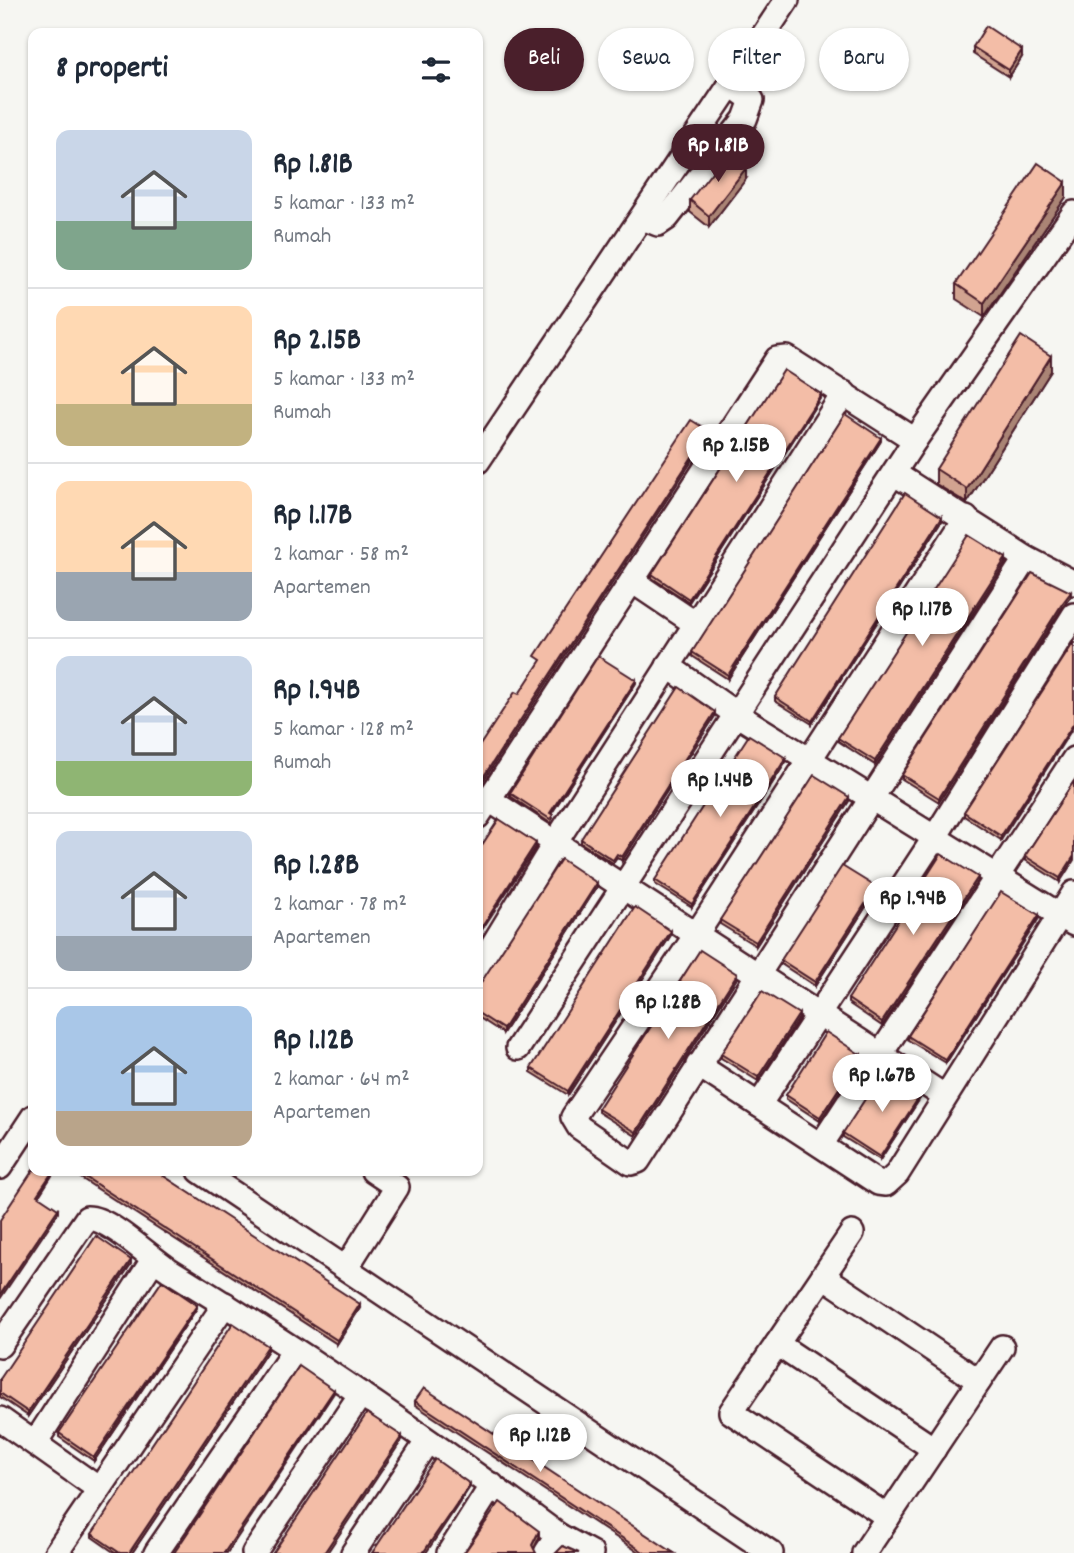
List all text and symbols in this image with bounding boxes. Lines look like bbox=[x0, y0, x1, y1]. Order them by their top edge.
chip: Beli bbox=[504, 28, 584, 91]
chip: Sewa bbox=[598, 28, 694, 91]
chip: Filter bbox=[708, 28, 805, 91]
chip: Baru bbox=[819, 28, 909, 91]
text: 8 properti bbox=[56, 49, 168, 92]
icon: filters bbox=[417, 51, 455, 89]
pin: Rp 1.81B bbox=[646, 124, 790, 184]
text: Rp 1.81B bbox=[687, 130, 749, 163]
text: Rp 1.81B bbox=[273, 145, 353, 188]
icon: home bbox=[112, 158, 196, 242]
text: 5 kamar · 133 m² bbox=[273, 188, 415, 221]
text: Rumah bbox=[273, 221, 331, 254]
text: Rp 2.15B bbox=[273, 321, 361, 364]
icon: home bbox=[112, 334, 196, 418]
text: 5 kamar · 133 m² bbox=[273, 364, 415, 397]
text: Rumah bbox=[273, 397, 331, 430]
pin: Rp 2.15B bbox=[664, 424, 808, 484]
text: Rp 2.15B bbox=[702, 430, 770, 463]
text: Rp 1.17B bbox=[273, 496, 352, 539]
icon: home bbox=[112, 509, 196, 593]
text: 2 kamar · 58 m² bbox=[273, 539, 409, 572]
text: Apartemen bbox=[273, 572, 371, 605]
pin: Rp 1.17B bbox=[850, 588, 994, 648]
text: Rp 1.17B bbox=[892, 594, 952, 627]
text: Rp 1.94B bbox=[273, 671, 360, 714]
icon: home bbox=[112, 684, 196, 768]
text: 5 kamar · 128 m² bbox=[273, 714, 414, 747]
text: Rumah bbox=[273, 747, 331, 780]
pin: Rp 1.44B bbox=[648, 760, 792, 819]
text: Rp 1.44B bbox=[687, 765, 753, 798]
text: Rp 1.28B bbox=[273, 846, 359, 889]
icon: home bbox=[112, 859, 196, 943]
pin: Rp 1.94B bbox=[841, 878, 985, 937]
text: Rp 1.94B bbox=[880, 883, 946, 916]
text: 2 kamar · 78 m² bbox=[273, 889, 407, 922]
text: Apartemen bbox=[273, 922, 371, 955]
pin: Rp 1.28B bbox=[596, 982, 740, 1041]
text: Rp 1.28B bbox=[635, 987, 701, 1020]
text: Rp 1.12B bbox=[273, 1021, 354, 1064]
icon: home bbox=[112, 1034, 196, 1118]
pin: Rp 1.67B bbox=[810, 1054, 954, 1114]
text: Rp 1.67B bbox=[849, 1060, 915, 1093]
text: 2 kamar · 64 m² bbox=[273, 1064, 410, 1097]
text: Apartemen bbox=[273, 1097, 371, 1130]
pin: Rp 1.12B bbox=[468, 1414, 612, 1474]
text: Rp 1.12B bbox=[509, 1420, 571, 1453]

